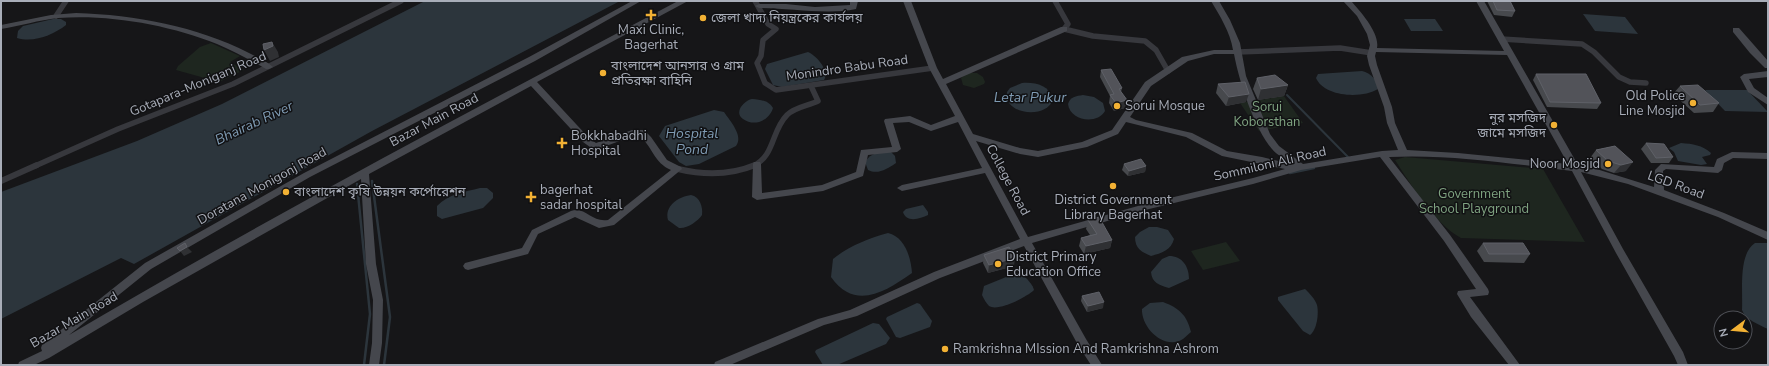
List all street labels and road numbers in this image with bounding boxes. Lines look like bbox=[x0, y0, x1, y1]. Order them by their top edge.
street label: Gotapara-Moniganj Road bbox=[127, 47, 269, 121]
street label: Monindro Babu Road bbox=[785, 51, 909, 85]
street label: Bazar Main Road bbox=[386, 89, 482, 151]
street label: College Road bbox=[982, 141, 1034, 219]
street label: Sommiloni Ali Road bbox=[1212, 142, 1328, 186]
street label: Doratana Monigonj Road bbox=[194, 143, 330, 229]
street label: LGD Road bbox=[1645, 166, 1707, 204]
street label: Bazar Main Road bbox=[27, 288, 121, 352]

